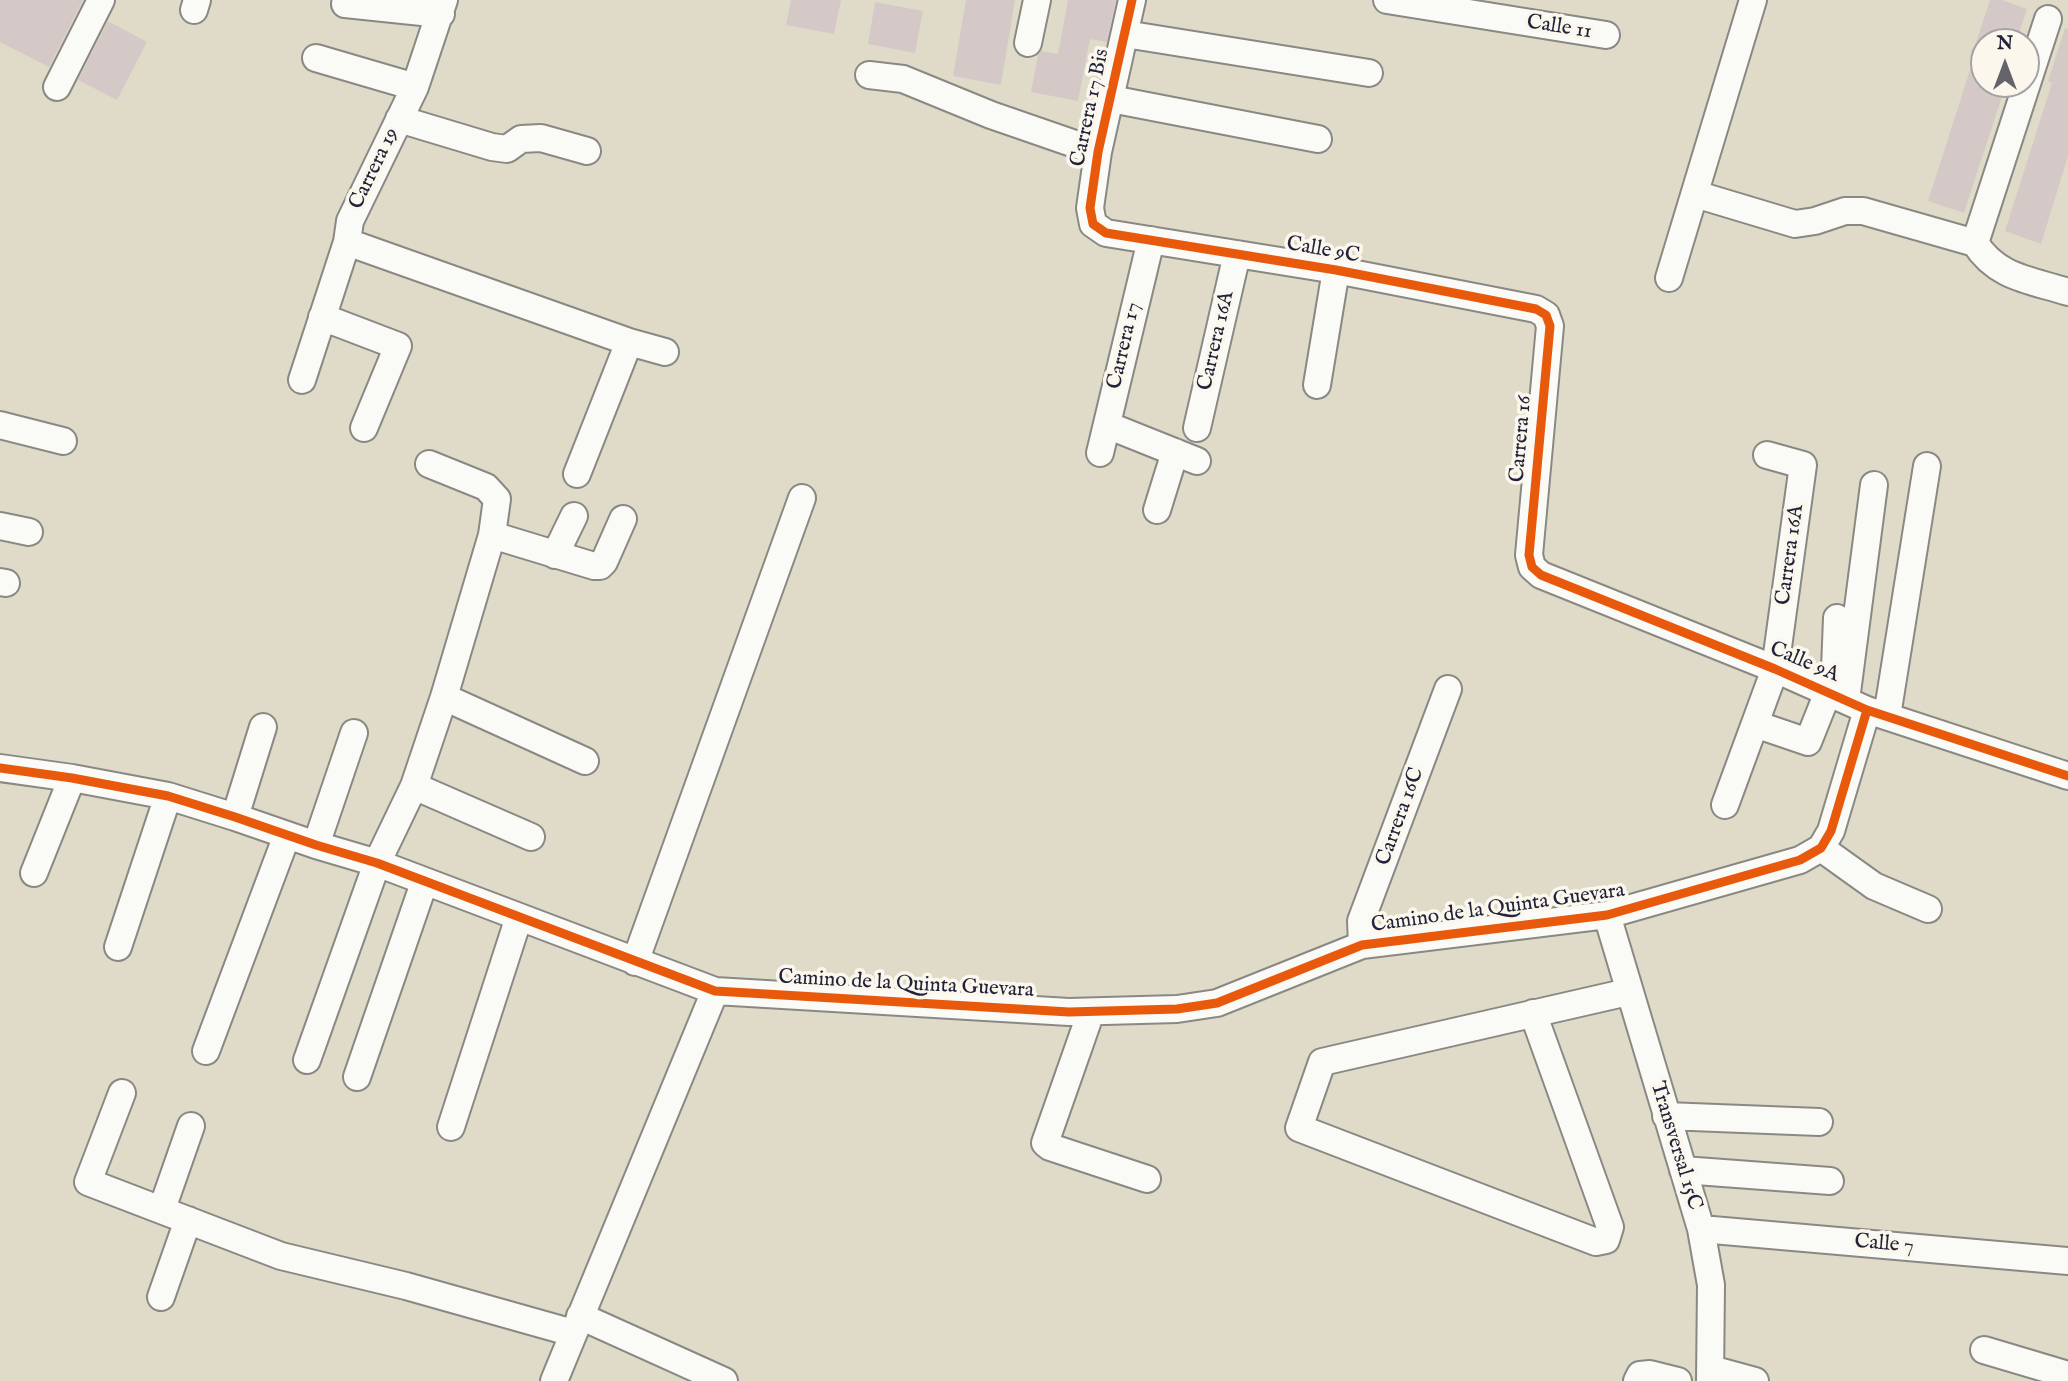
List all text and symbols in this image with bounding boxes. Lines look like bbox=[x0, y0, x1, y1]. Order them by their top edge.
street label: Calle 11 bbox=[1525, 10, 1593, 46]
north arrow bbox=[1970, 28, 2040, 98]
text: N bbox=[1997, 32, 2013, 56]
street label: Carrera 17 Bis bbox=[1066, 47, 1116, 169]
street label: Carrera 19 bbox=[344, 124, 406, 214]
street label: Calle 9C bbox=[1284, 232, 1362, 270]
street label: Carrera 16A bbox=[1193, 289, 1241, 393]
street label: Carrera 17 bbox=[1103, 300, 1147, 392]
street label: Carrera 16 bbox=[1506, 394, 1538, 484]
street label: Carrera 16A bbox=[1771, 503, 1811, 607]
street label: Calle 9A bbox=[1765, 637, 1843, 689]
street label: Carrera 16C bbox=[1372, 765, 1430, 869]
street label: Camino de la Quinta Guevara bbox=[1370, 879, 1626, 939]
street label: Camino de la Quinta Guevara bbox=[778, 966, 1034, 1004]
street label: Transversal 15C bbox=[1644, 1079, 1706, 1213]
street label: Calle 7 bbox=[1853, 1230, 1915, 1260]

